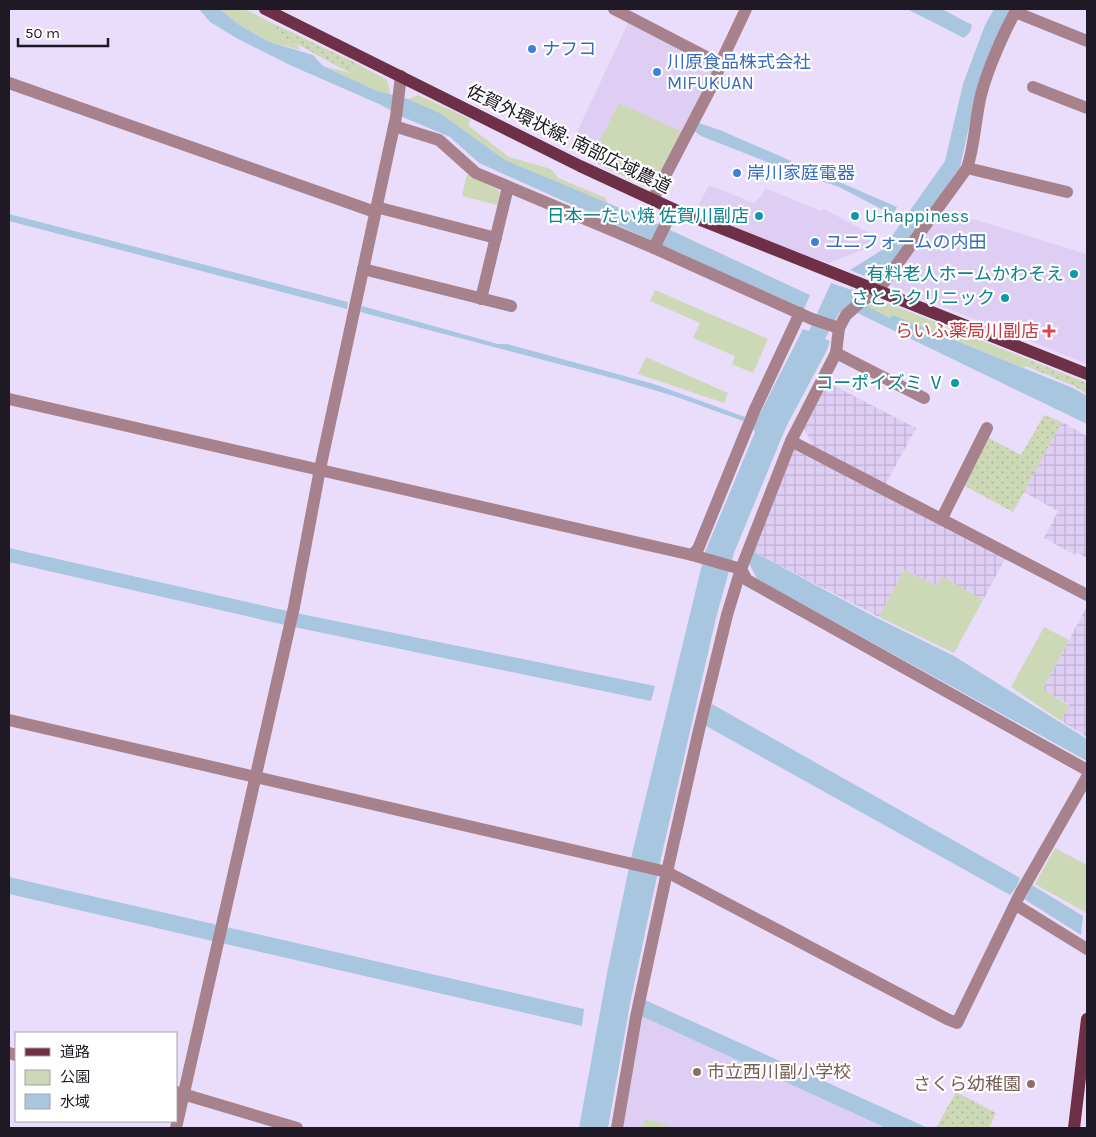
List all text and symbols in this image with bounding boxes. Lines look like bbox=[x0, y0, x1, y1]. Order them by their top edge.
scale bar bbox=[18, 15, 108, 47]
text: 50 m bbox=[25, 24, 60, 42]
place label: ナフコ bbox=[542, 38, 596, 60]
marker: ナフコ bbox=[526, 43, 538, 55]
place label: 川原食品株式会社 MIFUKUAN bbox=[667, 51, 811, 94]
marker: 川原食品株式会社 MIFUKUAN bbox=[651, 66, 663, 78]
street label: 佐賀外環状線; 南部広域農道 bbox=[463, 80, 675, 198]
place label: 岸川家庭電器 bbox=[747, 162, 855, 184]
marker: 岸川家庭電器 bbox=[731, 167, 743, 179]
place label: 日本一たい焼 佐賀川副店 bbox=[547, 205, 749, 227]
place label: U-happiness bbox=[865, 205, 969, 227]
marker: 日本一たい焼 佐賀川副店 bbox=[753, 210, 765, 222]
marker: U-happiness bbox=[849, 210, 861, 222]
place label: ユニフォームの内田 bbox=[825, 231, 986, 253]
marker: ユニフォームの内田 bbox=[809, 236, 821, 248]
place label: 有料老人ホームかわそえ bbox=[867, 263, 1064, 285]
marker: 有料老人ホームかわそえ bbox=[1068, 268, 1080, 280]
place label: さとうクリニック bbox=[851, 287, 995, 309]
marker: さとうクリニック bbox=[999, 292, 1011, 304]
place label: らいふ薬局川副店 bbox=[895, 320, 1039, 342]
marker: らいふ薬局川副店 bbox=[1043, 325, 1055, 337]
place label: コーポイズミ Ⅴ bbox=[815, 372, 945, 394]
marker: コーポイズミ Ⅴ bbox=[949, 377, 961, 389]
legend bbox=[15, 1032, 178, 1122]
text: 道路 bbox=[60, 1043, 90, 1061]
place label: 市立西川副小学校 bbox=[707, 1061, 851, 1083]
marker: 市立西川副小学校 bbox=[691, 1066, 703, 1078]
text: 公園 bbox=[60, 1068, 90, 1086]
place label: さくら幼稚園 bbox=[913, 1073, 1021, 1095]
marker: さくら幼稚園 bbox=[1025, 1078, 1037, 1090]
text: 水域 bbox=[60, 1093, 90, 1111]

